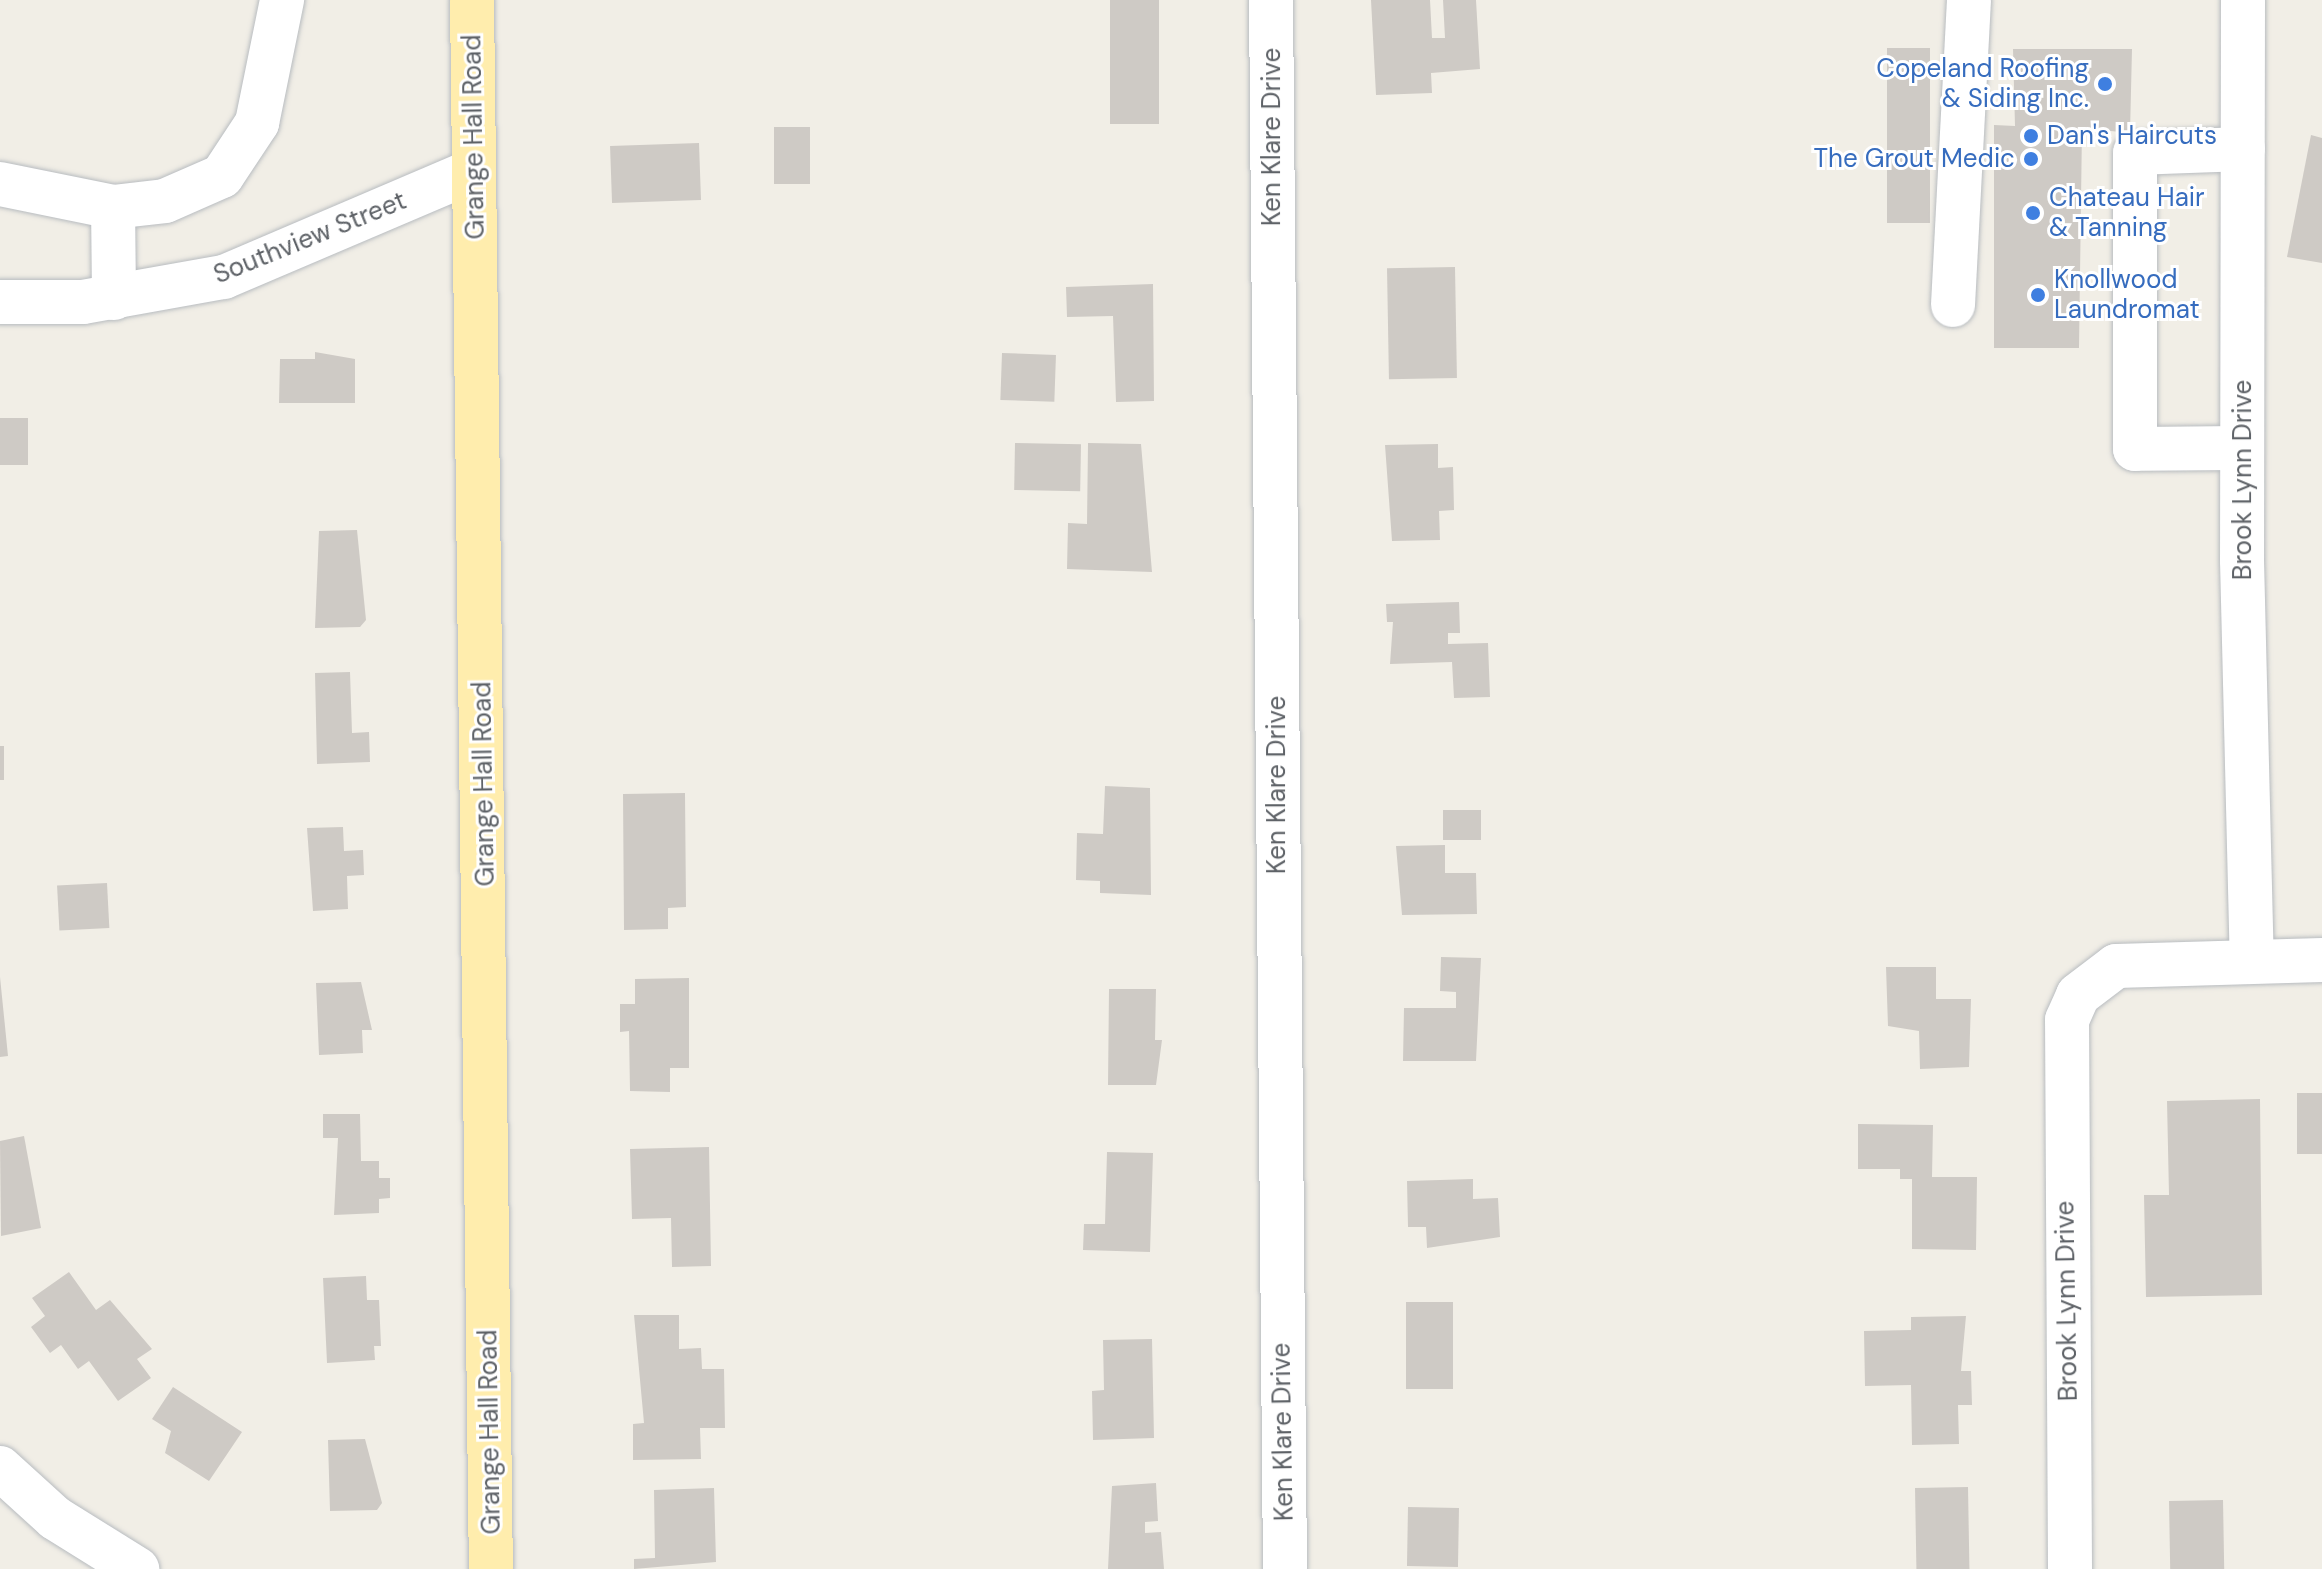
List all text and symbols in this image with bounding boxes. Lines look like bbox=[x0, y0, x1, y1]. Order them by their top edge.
street label: Grange Hall Road bbox=[457, 34, 491, 240]
street label: Ken Klare Drive bbox=[1256, 48, 1288, 226]
place label: Copeland Roofing & Siding Inc. bbox=[1876, 53, 2089, 114]
marker: Copeland Roofing & Siding Inc. bbox=[2096, 75, 2114, 93]
place label: Dan's Haircuts bbox=[2047, 120, 2217, 152]
marker: Dan's Haircuts bbox=[2022, 127, 2040, 145]
place label: The Grout Medic bbox=[1813, 143, 2015, 175]
marker: The Grout Medic bbox=[2022, 150, 2040, 168]
place label: Chateau Hair & Tanning bbox=[2049, 182, 2205, 244]
street label: Southview Street bbox=[209, 185, 411, 291]
marker: Chateau Hair & Tanning bbox=[2024, 204, 2042, 222]
place label: Knollwood Laundromat bbox=[2054, 264, 2200, 326]
marker: Knollwood Laundromat bbox=[2029, 286, 2047, 304]
street label: Brook Lynn Drive bbox=[2227, 380, 2259, 580]
street label: Grange Hall Road bbox=[467, 681, 501, 887]
street label: Ken Klare Drive bbox=[1261, 696, 1293, 874]
street label: Brook Lynn Drive bbox=[2050, 1200, 2084, 1402]
street label: Grange Hall Road bbox=[473, 1329, 507, 1535]
street label: Ken Klare Drive bbox=[1266, 1343, 1300, 1521]

